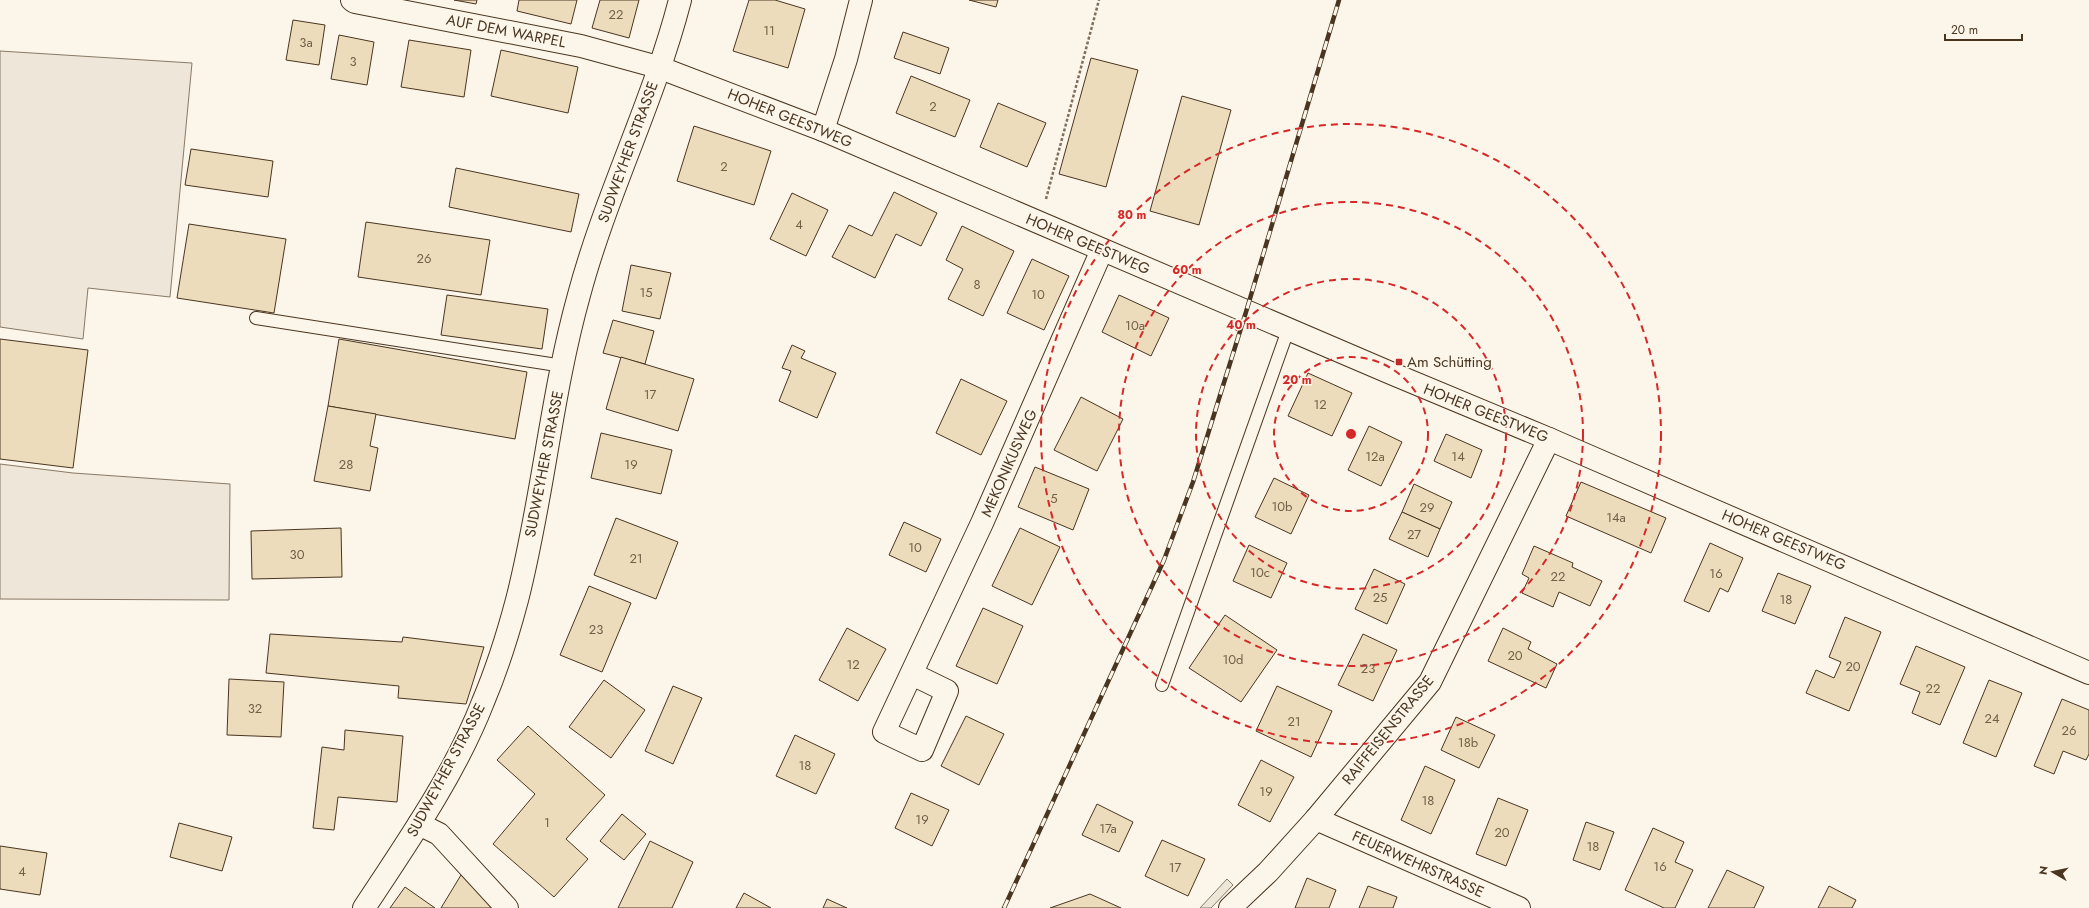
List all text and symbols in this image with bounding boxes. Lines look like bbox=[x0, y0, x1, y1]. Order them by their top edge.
house number: 22 bbox=[609, 5, 623, 24]
street label: AUF DEM WARPEL bbox=[444, 9, 568, 53]
scale bar bbox=[1945, 16, 2022, 42]
house number: 11 bbox=[763, 21, 775, 40]
text: 20 m bbox=[1951, 21, 1978, 39]
house number: 3a bbox=[299, 33, 313, 52]
house number: 3 bbox=[349, 52, 357, 71]
street label: SUDWEYHER STRASSE bbox=[592, 78, 664, 226]
street label: HOHER GEESTWEG bbox=[724, 83, 856, 153]
house number: 2 bbox=[929, 97, 937, 116]
house number: 2 bbox=[720, 157, 728, 176]
text: 80 m bbox=[1118, 206, 1147, 224]
street label: HOHER GEESTWEG bbox=[1023, 208, 1153, 280]
house number: 4 bbox=[795, 215, 803, 234]
house number: 26 bbox=[417, 249, 431, 268]
text: 60 m bbox=[1172, 261, 1202, 279]
house number: 8 bbox=[973, 275, 981, 294]
house number: 15 bbox=[639, 283, 653, 302]
house number: 10 bbox=[1031, 285, 1045, 304]
house number: 10a bbox=[1125, 316, 1145, 335]
text: 40 m bbox=[1226, 316, 1256, 334]
place label: Am Schütting bbox=[1407, 351, 1492, 373]
marker: Am Schütting bbox=[1394, 357, 1404, 367]
text: 20 m bbox=[1282, 371, 1312, 389]
street label: HOHER GEESTWEG bbox=[1420, 378, 1552, 448]
house number: 17 bbox=[644, 385, 657, 404]
street label: SUDWEYHER STRASSE bbox=[519, 389, 569, 539]
house number: 12 bbox=[1313, 395, 1327, 414]
street label: MEKONIKUSWEG bbox=[975, 405, 1043, 521]
centre of rings bbox=[1344, 427, 1358, 441]
house number: 12a bbox=[1365, 447, 1385, 466]
house number: 14 bbox=[1451, 447, 1465, 466]
house number: 28 bbox=[339, 455, 353, 474]
house number: 19 bbox=[624, 455, 638, 474]
house number: 5 bbox=[1050, 489, 1058, 508]
house number: 10b bbox=[1271, 497, 1293, 516]
house number: 29 bbox=[1420, 498, 1434, 517]
street label: HOHER GEESTWEG bbox=[1719, 504, 1849, 576]
house number: 14a bbox=[1606, 508, 1626, 527]
house number: 27 bbox=[1407, 525, 1421, 544]
house number: 10 bbox=[908, 538, 922, 557]
house number: 30 bbox=[290, 545, 305, 564]
house number: 21 bbox=[629, 549, 643, 568]
house number: 10c bbox=[1250, 563, 1270, 582]
house number: 16 bbox=[1709, 564, 1723, 583]
house number: 22 bbox=[1551, 567, 1565, 586]
house number: 25 bbox=[1373, 588, 1387, 607]
house number: 18 bbox=[1780, 590, 1792, 609]
house number: 23 bbox=[589, 620, 603, 639]
house number: 20 bbox=[1507, 646, 1523, 665]
house number: 10d bbox=[1222, 650, 1244, 669]
house number: 12 bbox=[846, 655, 860, 674]
house number: 20 bbox=[1845, 657, 1861, 676]
house number: 23 bbox=[1361, 659, 1375, 678]
street label: RAIFFEISENSTRASSE bbox=[1337, 671, 1439, 789]
house number: 22 bbox=[1926, 679, 1940, 698]
house number: 32 bbox=[248, 699, 262, 718]
street label: SUDWEYHER STRASSE bbox=[401, 699, 491, 841]
house number: 24 bbox=[1985, 709, 2000, 728]
house number: 21 bbox=[1287, 712, 1301, 731]
house number: 26 bbox=[2062, 721, 2076, 740]
house number: 18b bbox=[1458, 733, 1478, 752]
house number: 18 bbox=[799, 756, 811, 775]
house number: 19 bbox=[1259, 782, 1273, 801]
house number: 18 bbox=[1422, 791, 1434, 810]
house number: 19 bbox=[915, 810, 929, 829]
house number: 1 bbox=[544, 813, 550, 832]
house number: 17a bbox=[1099, 819, 1117, 838]
house number: 20 bbox=[1494, 823, 1510, 842]
street label: FEUERWEHRSTRASSE bbox=[1349, 825, 1487, 903]
house number: 18 bbox=[1587, 837, 1599, 856]
north arrow bbox=[2033, 852, 2073, 892]
house number: 16 bbox=[1653, 857, 1667, 876]
house number: 17 bbox=[1169, 858, 1182, 877]
house number: 4 bbox=[18, 862, 26, 881]
text: N bbox=[2035, 865, 2052, 876]

